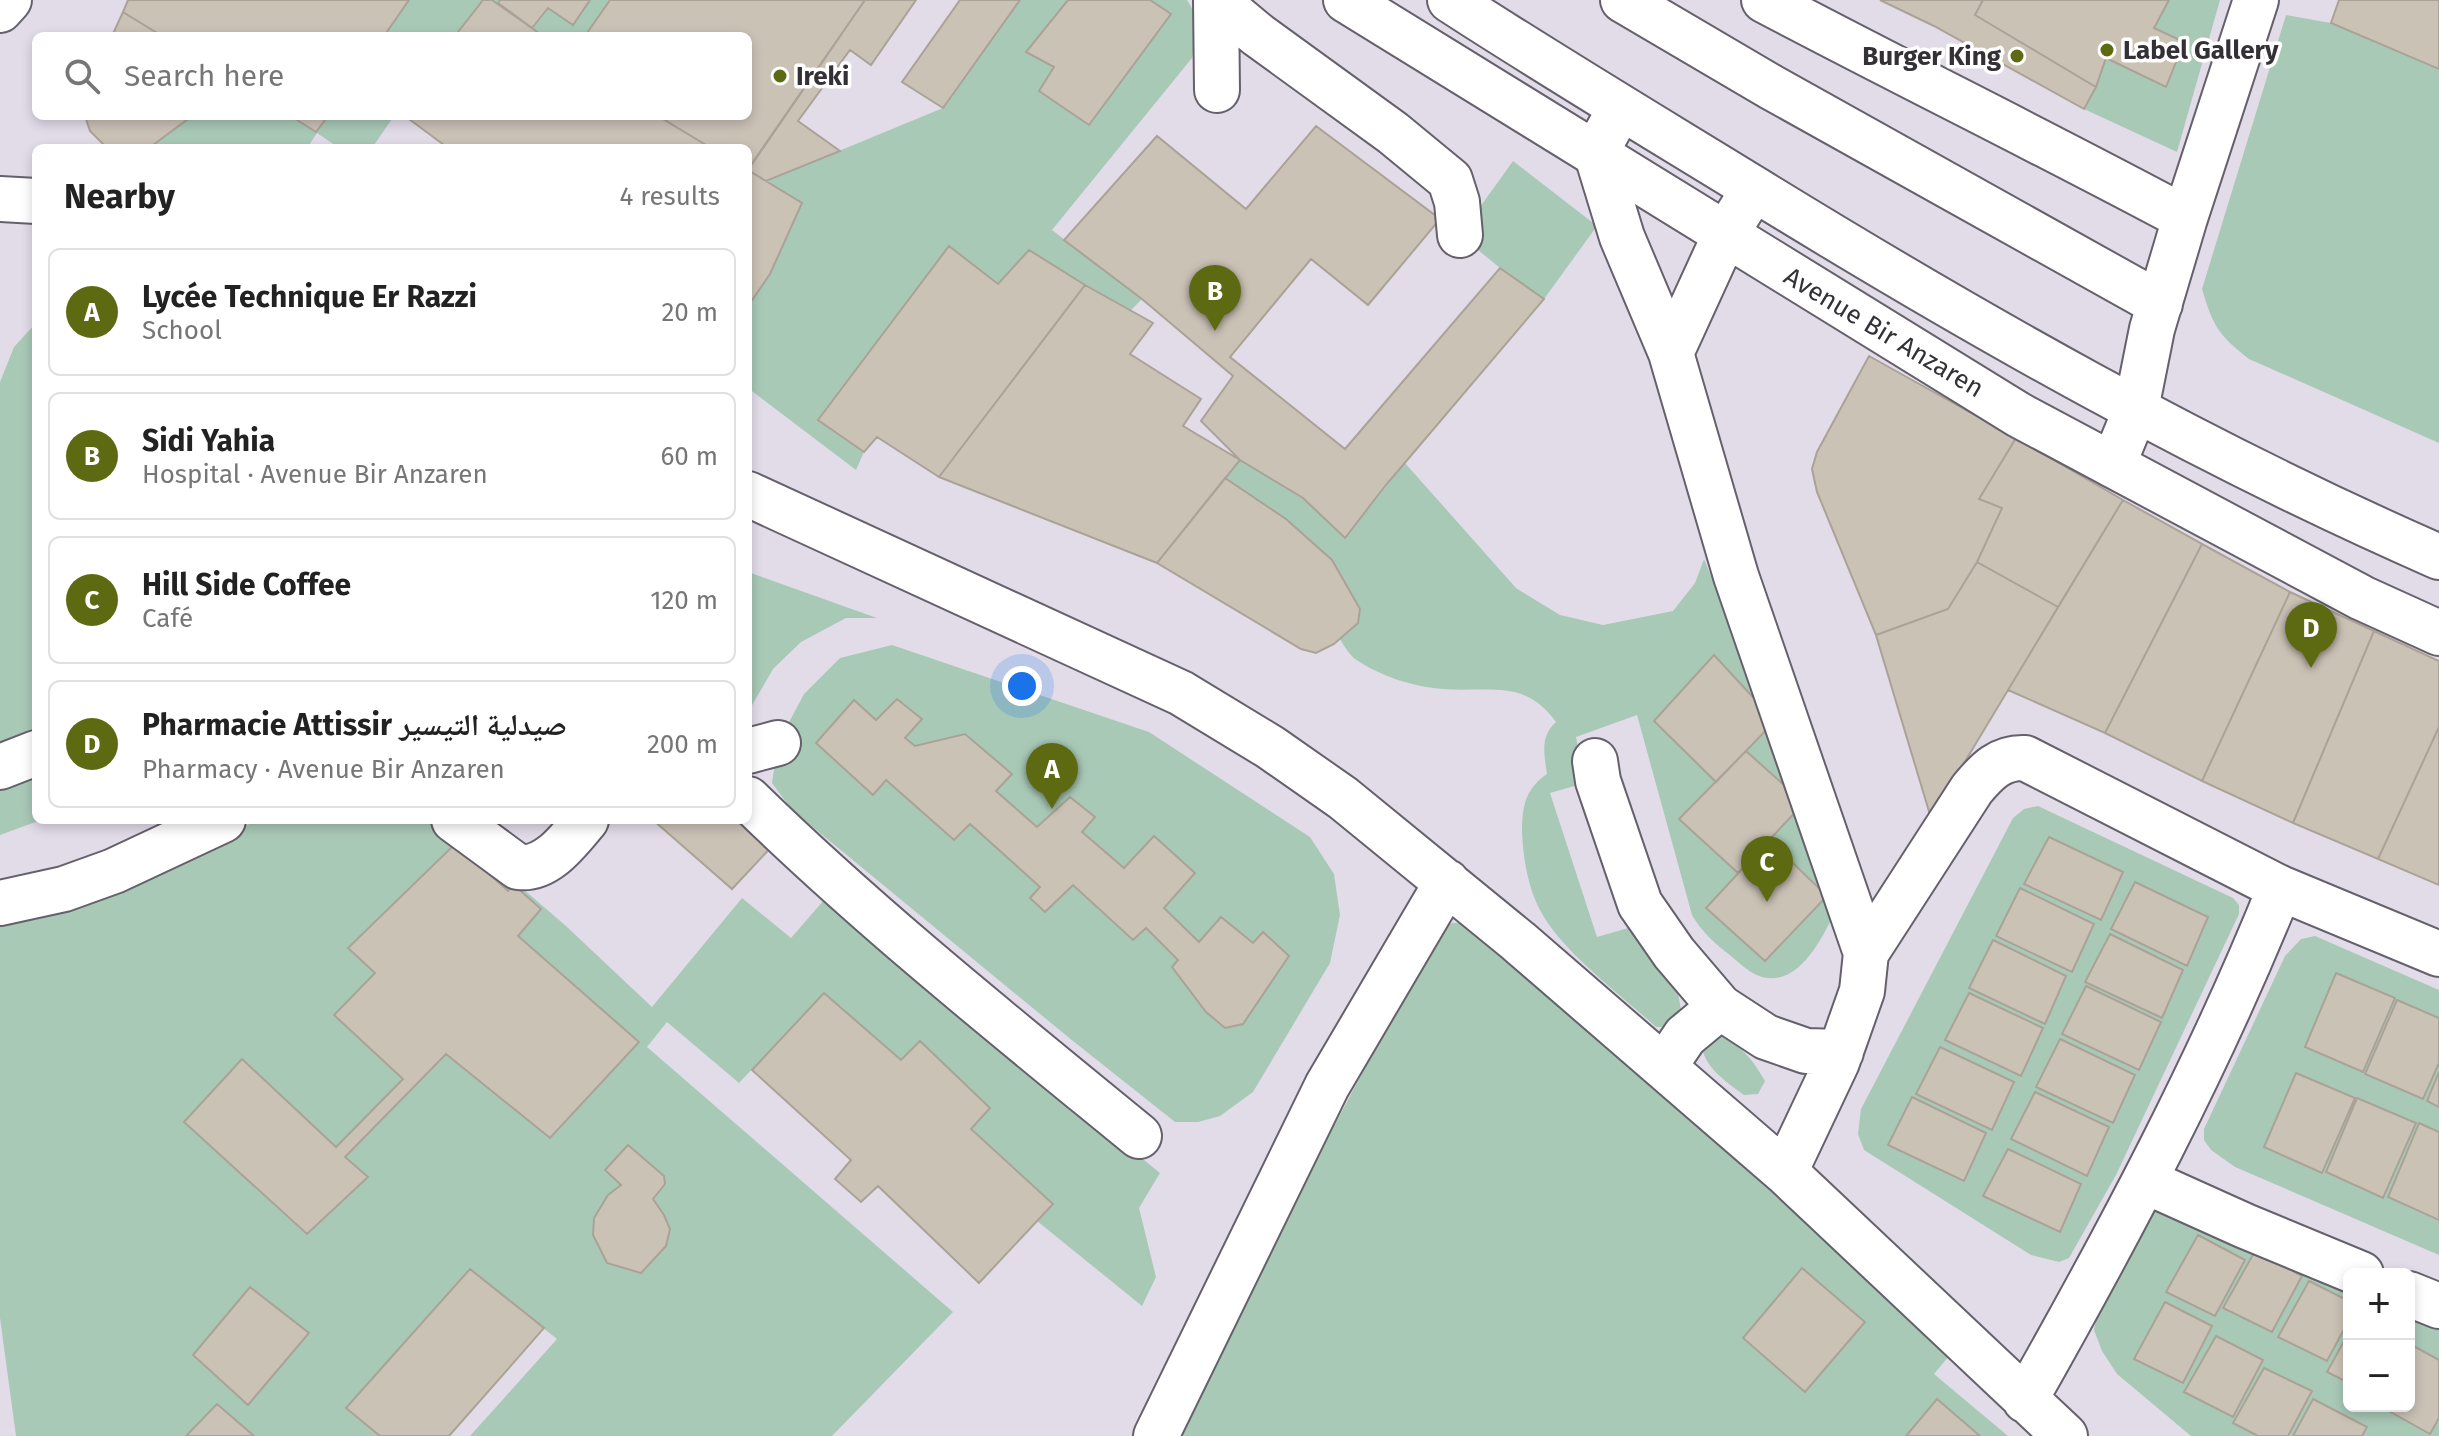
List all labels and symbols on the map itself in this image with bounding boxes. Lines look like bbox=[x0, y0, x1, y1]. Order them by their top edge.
place label: Label Gallery bbox=[2123, 35, 2279, 66]
place label: Burger King bbox=[1862, 41, 2002, 72]
marker: Label Gallery bbox=[2098, 41, 2116, 59]
marker: Burger King bbox=[2008, 47, 2026, 65]
place label: Ireki bbox=[796, 61, 849, 92]
marker: Ireki bbox=[771, 67, 789, 85]
street label: Avenue Bir Anzaren bbox=[1778, 261, 1989, 404]
pin: B bbox=[1189, 265, 1241, 331]
pin: D bbox=[2285, 602, 2337, 668]
your location bbox=[1002, 666, 1042, 706]
pin: A bbox=[1026, 743, 1078, 809]
pin: C bbox=[1741, 836, 1793, 902]

